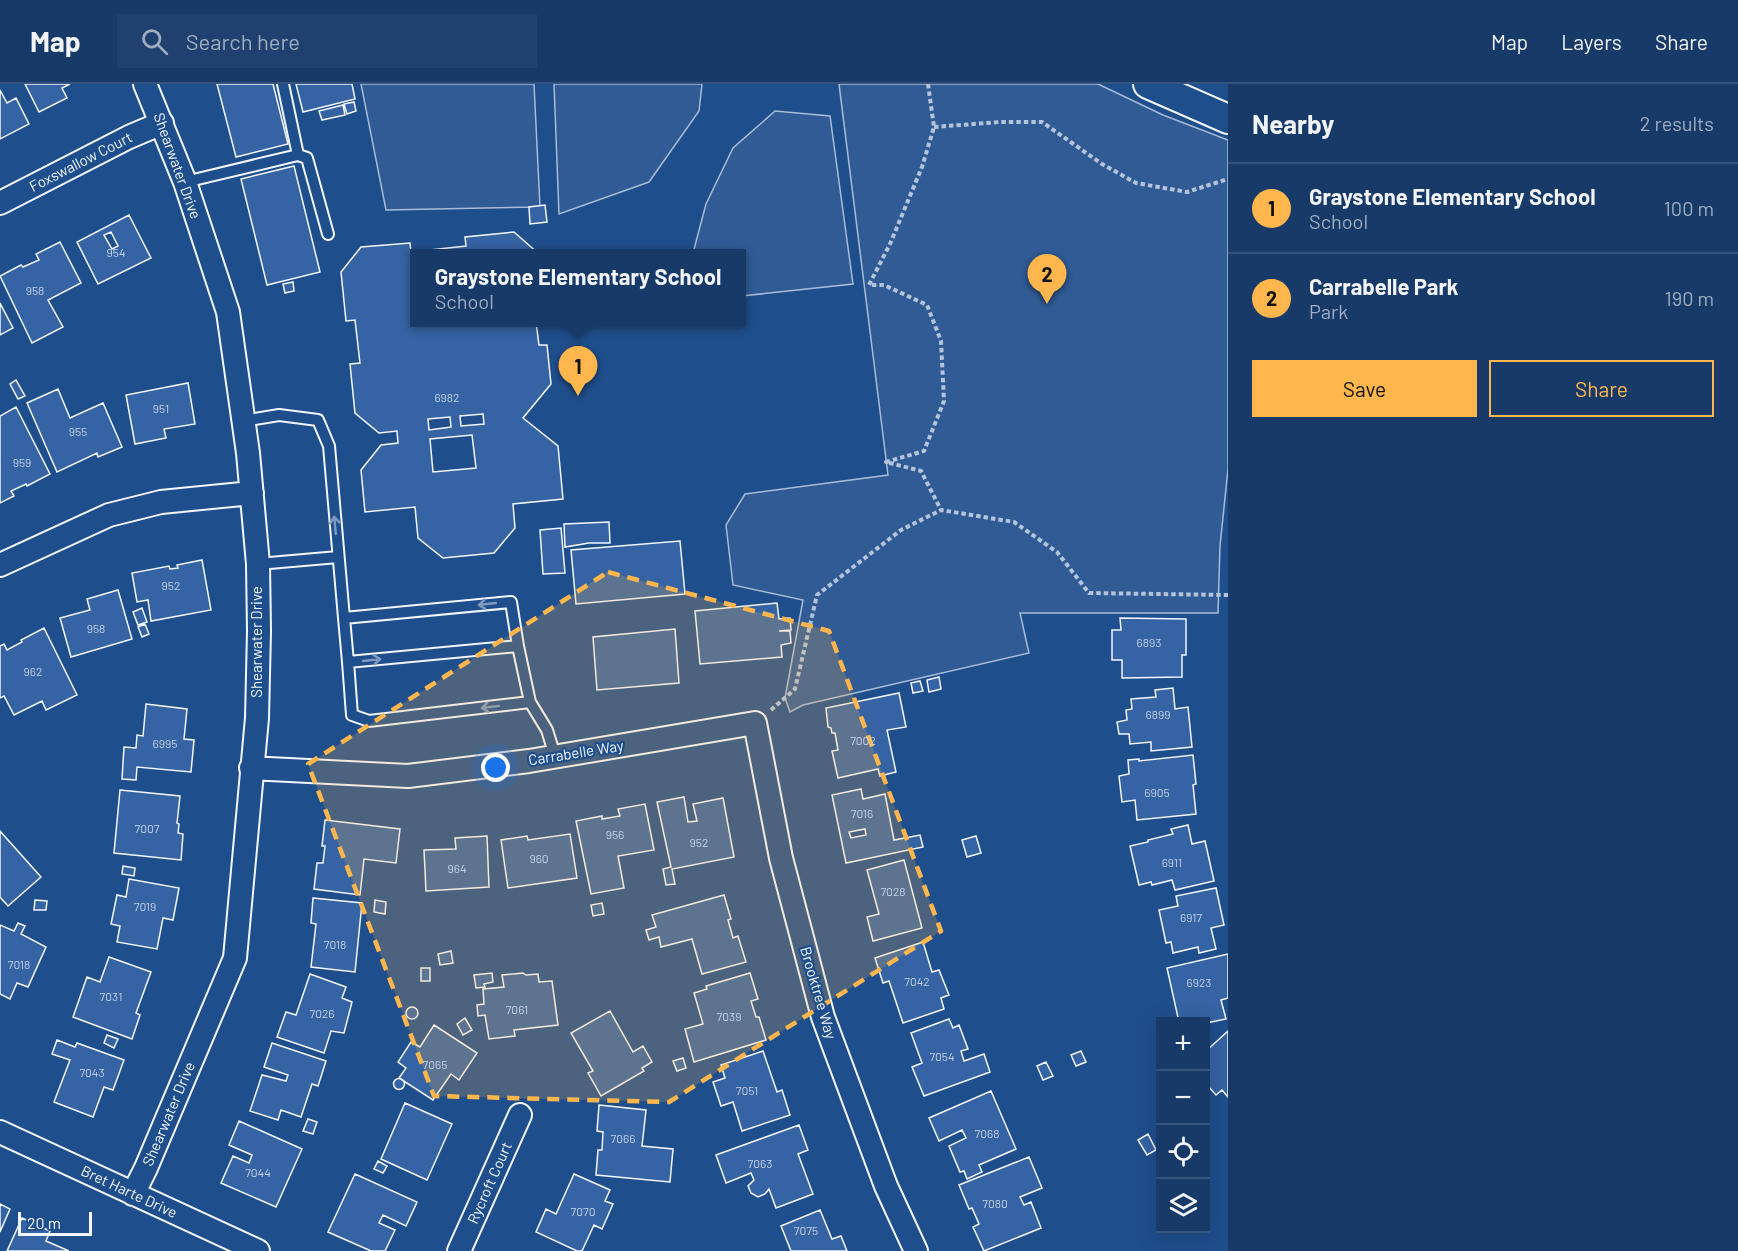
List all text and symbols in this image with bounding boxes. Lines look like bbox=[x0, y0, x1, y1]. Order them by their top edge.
search box bbox=[117, 14, 537, 68]
text: Map bbox=[30, 24, 81, 58]
icon: search bbox=[138, 25, 171, 58]
text: Search here bbox=[186, 28, 300, 54]
text: Map bbox=[1491, 29, 1528, 54]
text: Layers bbox=[1561, 29, 1622, 54]
text: Share bbox=[1655, 29, 1708, 54]
text: Nearby bbox=[1252, 108, 1334, 139]
street label: Shearwater Drive bbox=[150, 110, 205, 221]
text: 2 results bbox=[1640, 111, 1714, 135]
street label: Foxswallow Court bbox=[26, 127, 135, 195]
text: Graystone Elementary School bbox=[1309, 183, 1596, 209]
text: 1 bbox=[1268, 196, 1275, 220]
text: 100 m bbox=[1664, 196, 1714, 220]
text: School bbox=[1309, 209, 1368, 233]
house number: 954 bbox=[106, 245, 126, 259]
popup bbox=[410, 249, 746, 327]
pin: 2 bbox=[1028, 254, 1066, 304]
text: Graystone Elementary School bbox=[435, 263, 721, 289]
text: Carrabelle Park bbox=[1309, 273, 1459, 299]
house number: 958 bbox=[26, 283, 44, 297]
text: 2 bbox=[1266, 286, 1277, 310]
text: 190 m bbox=[1665, 286, 1714, 310]
text: School bbox=[435, 289, 494, 313]
text: Park bbox=[1309, 299, 1348, 323]
pin: 1 bbox=[558, 346, 598, 396]
button: Save bbox=[1252, 360, 1477, 417]
button: Share bbox=[1489, 360, 1714, 417]
house number: 6982 bbox=[434, 390, 460, 404]
house number: 951 bbox=[153, 401, 169, 415]
house number: 955 bbox=[69, 424, 87, 438]
house number: 959 bbox=[13, 455, 31, 469]
one-way arrow bbox=[330, 516, 341, 536]
house number: 952 bbox=[162, 578, 180, 592]
street label: Shearwater Drive bbox=[247, 586, 265, 698]
one-way arrow bbox=[478, 599, 497, 610]
house number: 958 bbox=[87, 621, 105, 635]
house number: 6893 bbox=[1137, 635, 1161, 649]
one-way arrow bbox=[361, 654, 381, 665]
house number: 962 bbox=[24, 664, 42, 678]
one-way arrow bbox=[480, 701, 500, 712]
house number: 6899 bbox=[1146, 707, 1170, 721]
house number: 7002 bbox=[850, 733, 876, 747]
house number: 6995 bbox=[153, 736, 177, 750]
street label: Carrabelle Way bbox=[527, 736, 625, 768]
your location bbox=[481, 753, 510, 782]
house number: 6905 bbox=[1144, 785, 1170, 799]
house number: 7016 bbox=[851, 806, 873, 820]
house number: 7007 bbox=[135, 821, 160, 835]
house number: 956 bbox=[606, 827, 624, 841]
house number: 952 bbox=[690, 835, 708, 849]
house number: 960 bbox=[529, 851, 549, 865]
house number: 6911 bbox=[1162, 855, 1182, 869]
house number: 964 bbox=[447, 861, 467, 875]
house number: 7028 bbox=[880, 884, 906, 898]
house number: 7019 bbox=[134, 899, 156, 913]
house number: 6917 bbox=[1180, 910, 1202, 924]
house number: 7018 bbox=[324, 937, 346, 951]
street label: Brooktree Way bbox=[797, 944, 841, 1041]
house number: 7018 bbox=[8, 957, 30, 971]
house number: 7042 bbox=[904, 974, 930, 988]
house number: 6923 bbox=[1187, 975, 1211, 989]
house number: 7031 bbox=[100, 989, 122, 1003]
house number: 7061 bbox=[506, 1002, 528, 1016]
house number: 7026 bbox=[309, 1006, 335, 1020]
house number: 7039 bbox=[717, 1009, 741, 1023]
map controls bbox=[1156, 1017, 1210, 1233]
button: + bbox=[1156, 1017, 1210, 1071]
house number: 7054 bbox=[929, 1049, 955, 1063]
house number: 7065 bbox=[423, 1057, 447, 1071]
street label: Shearwater Drive bbox=[138, 1059, 198, 1168]
house number: 7043 bbox=[79, 1065, 105, 1079]
button: − bbox=[1156, 1071, 1210, 1125]
house number: 7051 bbox=[736, 1083, 758, 1097]
button: locate bbox=[1156, 1125, 1210, 1179]
house number: 7068 bbox=[975, 1126, 999, 1140]
house number: 7066 bbox=[611, 1131, 635, 1145]
street label: Rycroft Court bbox=[463, 1139, 515, 1226]
house number: 7063 bbox=[748, 1156, 772, 1170]
street label: Bret Harte Drive bbox=[79, 1161, 180, 1221]
house number: 7044 bbox=[245, 1165, 271, 1179]
button: layers bbox=[1156, 1179, 1210, 1233]
house number: 7080 bbox=[982, 1196, 1008, 1210]
house number: 7070 bbox=[571, 1204, 595, 1218]
scale bar bbox=[18, 1209, 92, 1236]
text: 20 m bbox=[27, 1213, 61, 1232]
house number: 7075 bbox=[794, 1223, 818, 1237]

